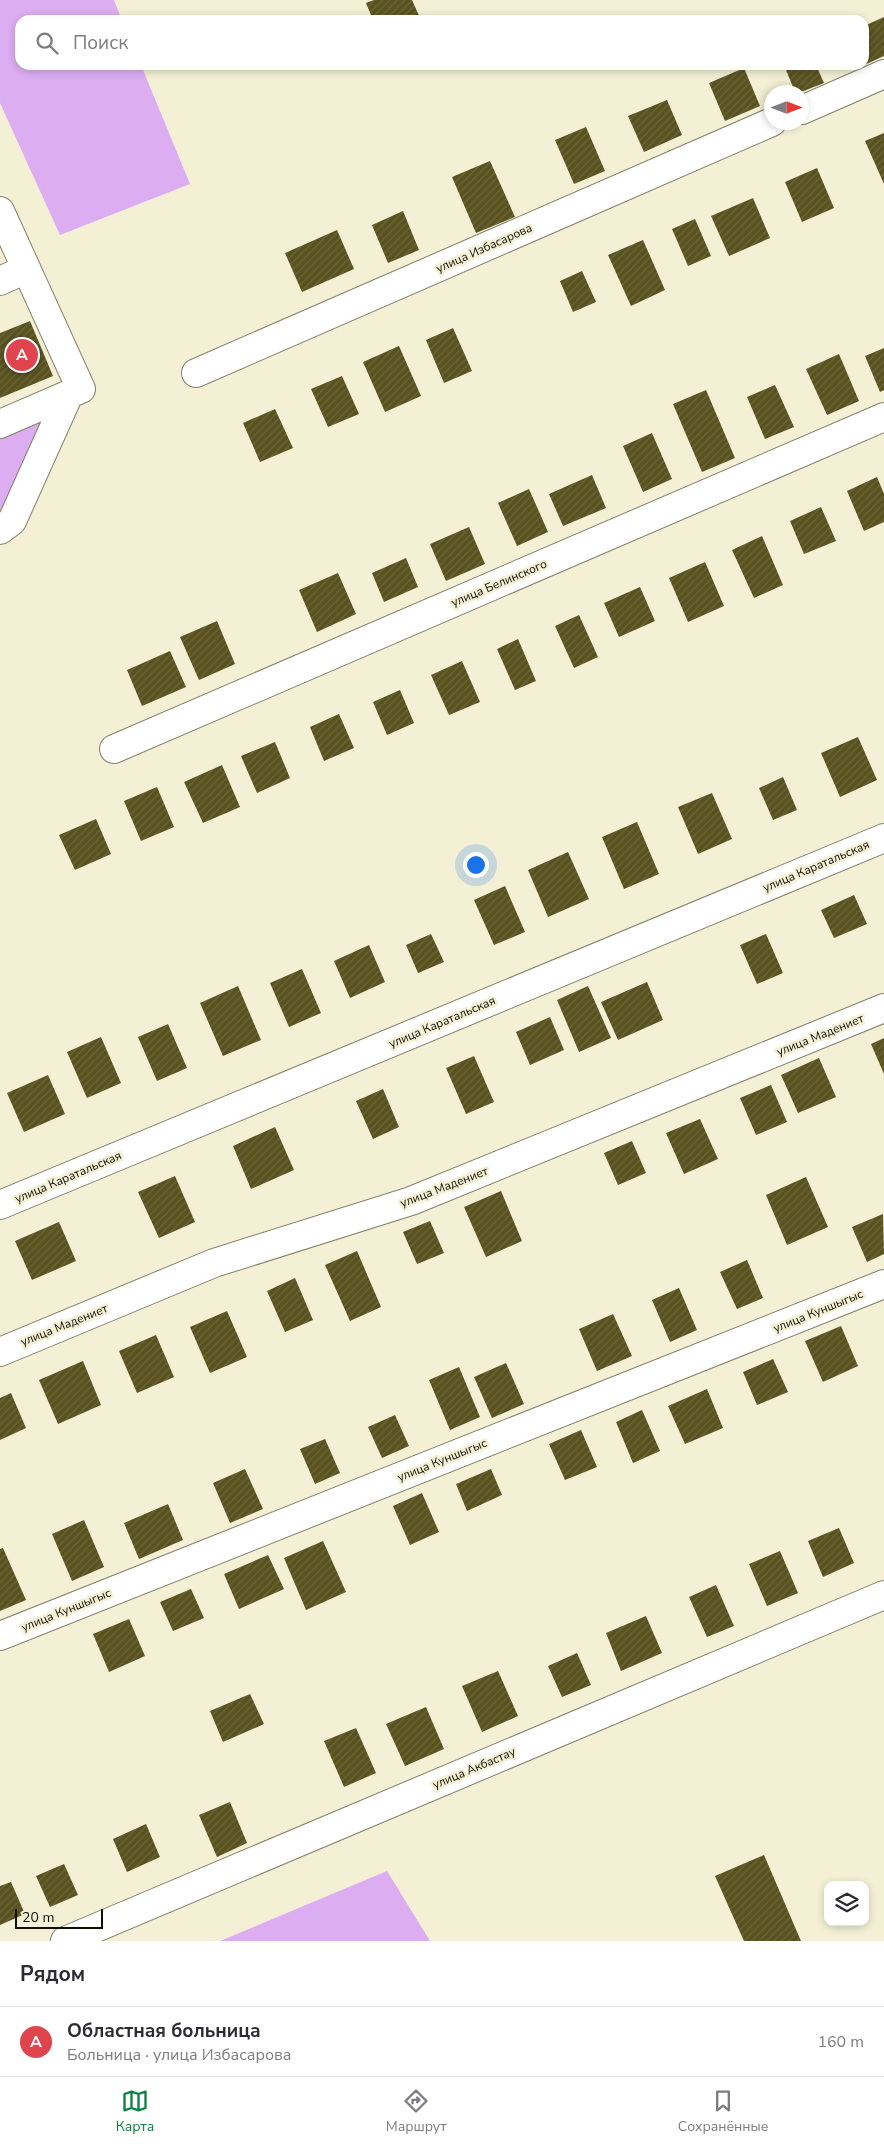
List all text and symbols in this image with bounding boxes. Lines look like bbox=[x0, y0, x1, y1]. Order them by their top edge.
search box bbox=[15, 15, 869, 70]
icon: search bbox=[33, 29, 61, 57]
text: Поиск bbox=[73, 30, 128, 56]
north arrow bbox=[764, 85, 809, 130]
street label: улица Избасарова bbox=[433, 220, 535, 276]
pin: A bbox=[6, 336, 38, 374]
street label: улица Белинского bbox=[449, 555, 550, 610]
street label: улица Каратальская bbox=[760, 836, 872, 896]
your location bbox=[463, 852, 489, 878]
street label: улица Каратальская bbox=[386, 992, 498, 1052]
street label: улица Мадениет bbox=[774, 1010, 867, 1060]
street label: улица Каратальская bbox=[12, 1147, 124, 1207]
street label: улица Мадениет bbox=[398, 1163, 491, 1211]
street label: улица Куншыгыс bbox=[771, 1286, 865, 1336]
street label: улица Мадениет bbox=[18, 1300, 111, 1350]
street label: улица Куншыгыс bbox=[395, 1435, 489, 1485]
street label: улица Куншыгыс bbox=[19, 1585, 113, 1635]
street label: улица Акбастау bbox=[430, 1743, 519, 1793]
map controls bbox=[824, 1881, 869, 1926]
button: layers bbox=[824, 1881, 869, 1926]
scale bar bbox=[15, 1906, 102, 1929]
text: 20 m bbox=[22, 1908, 54, 1927]
text: Рядом bbox=[20, 1960, 85, 1988]
text: Областная больница bbox=[67, 2018, 261, 2044]
text: A bbox=[30, 2031, 42, 2053]
text: 160 m bbox=[817, 2031, 864, 2053]
text: Больница · улица Избасарова bbox=[67, 2044, 291, 2066]
tab: Карта bbox=[116, 2087, 154, 2136]
tab: Маршрут bbox=[386, 2087, 446, 2136]
tab: Сохранённые bbox=[678, 2087, 768, 2136]

